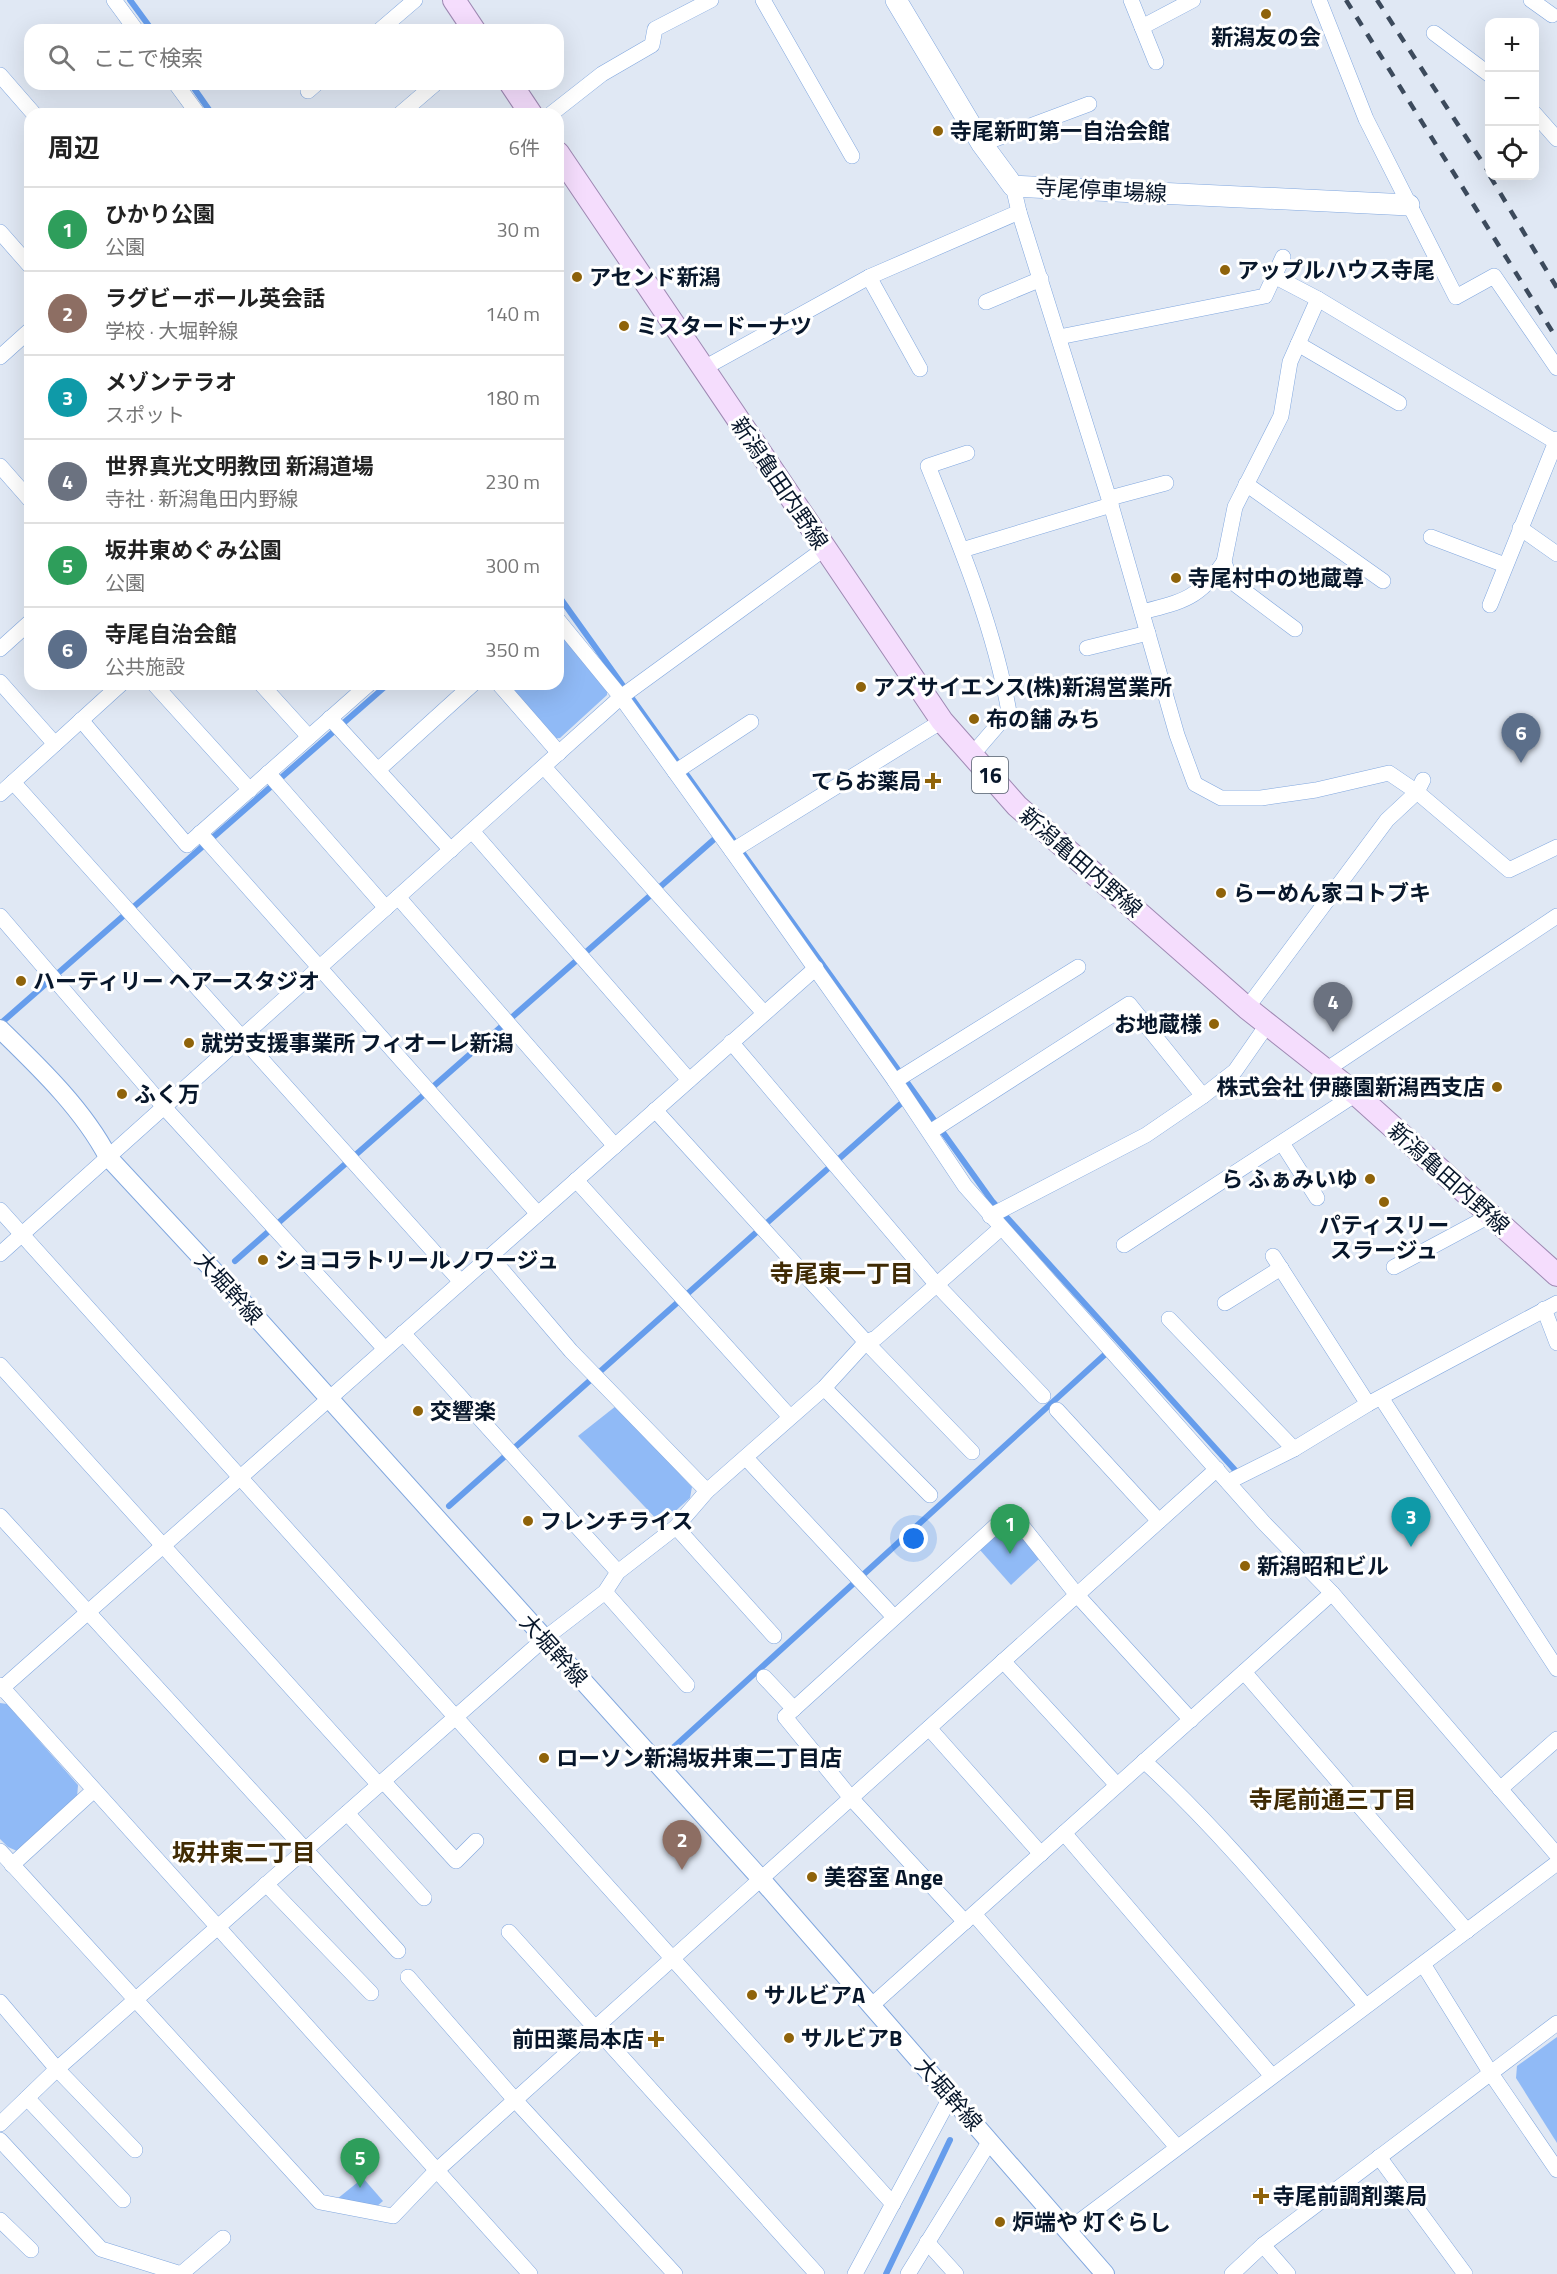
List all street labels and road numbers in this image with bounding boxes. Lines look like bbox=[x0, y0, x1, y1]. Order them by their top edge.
street label: 寺尾停車場線 bbox=[1034, 170, 1168, 210]
street label: 新潟亀田内野線 bbox=[723, 410, 837, 556]
road number: 16 bbox=[972, 757, 1008, 793]
street label: 新潟亀田内野線 bbox=[1012, 799, 1150, 925]
street label: 新潟亀田内野線 bbox=[1380, 1114, 1518, 1242]
street label: 大堀幹線 bbox=[187, 1244, 271, 1332]
street label: 大堀幹線 bbox=[512, 1606, 596, 1694]
street label: 大堀幹線 bbox=[907, 2050, 991, 2138]

